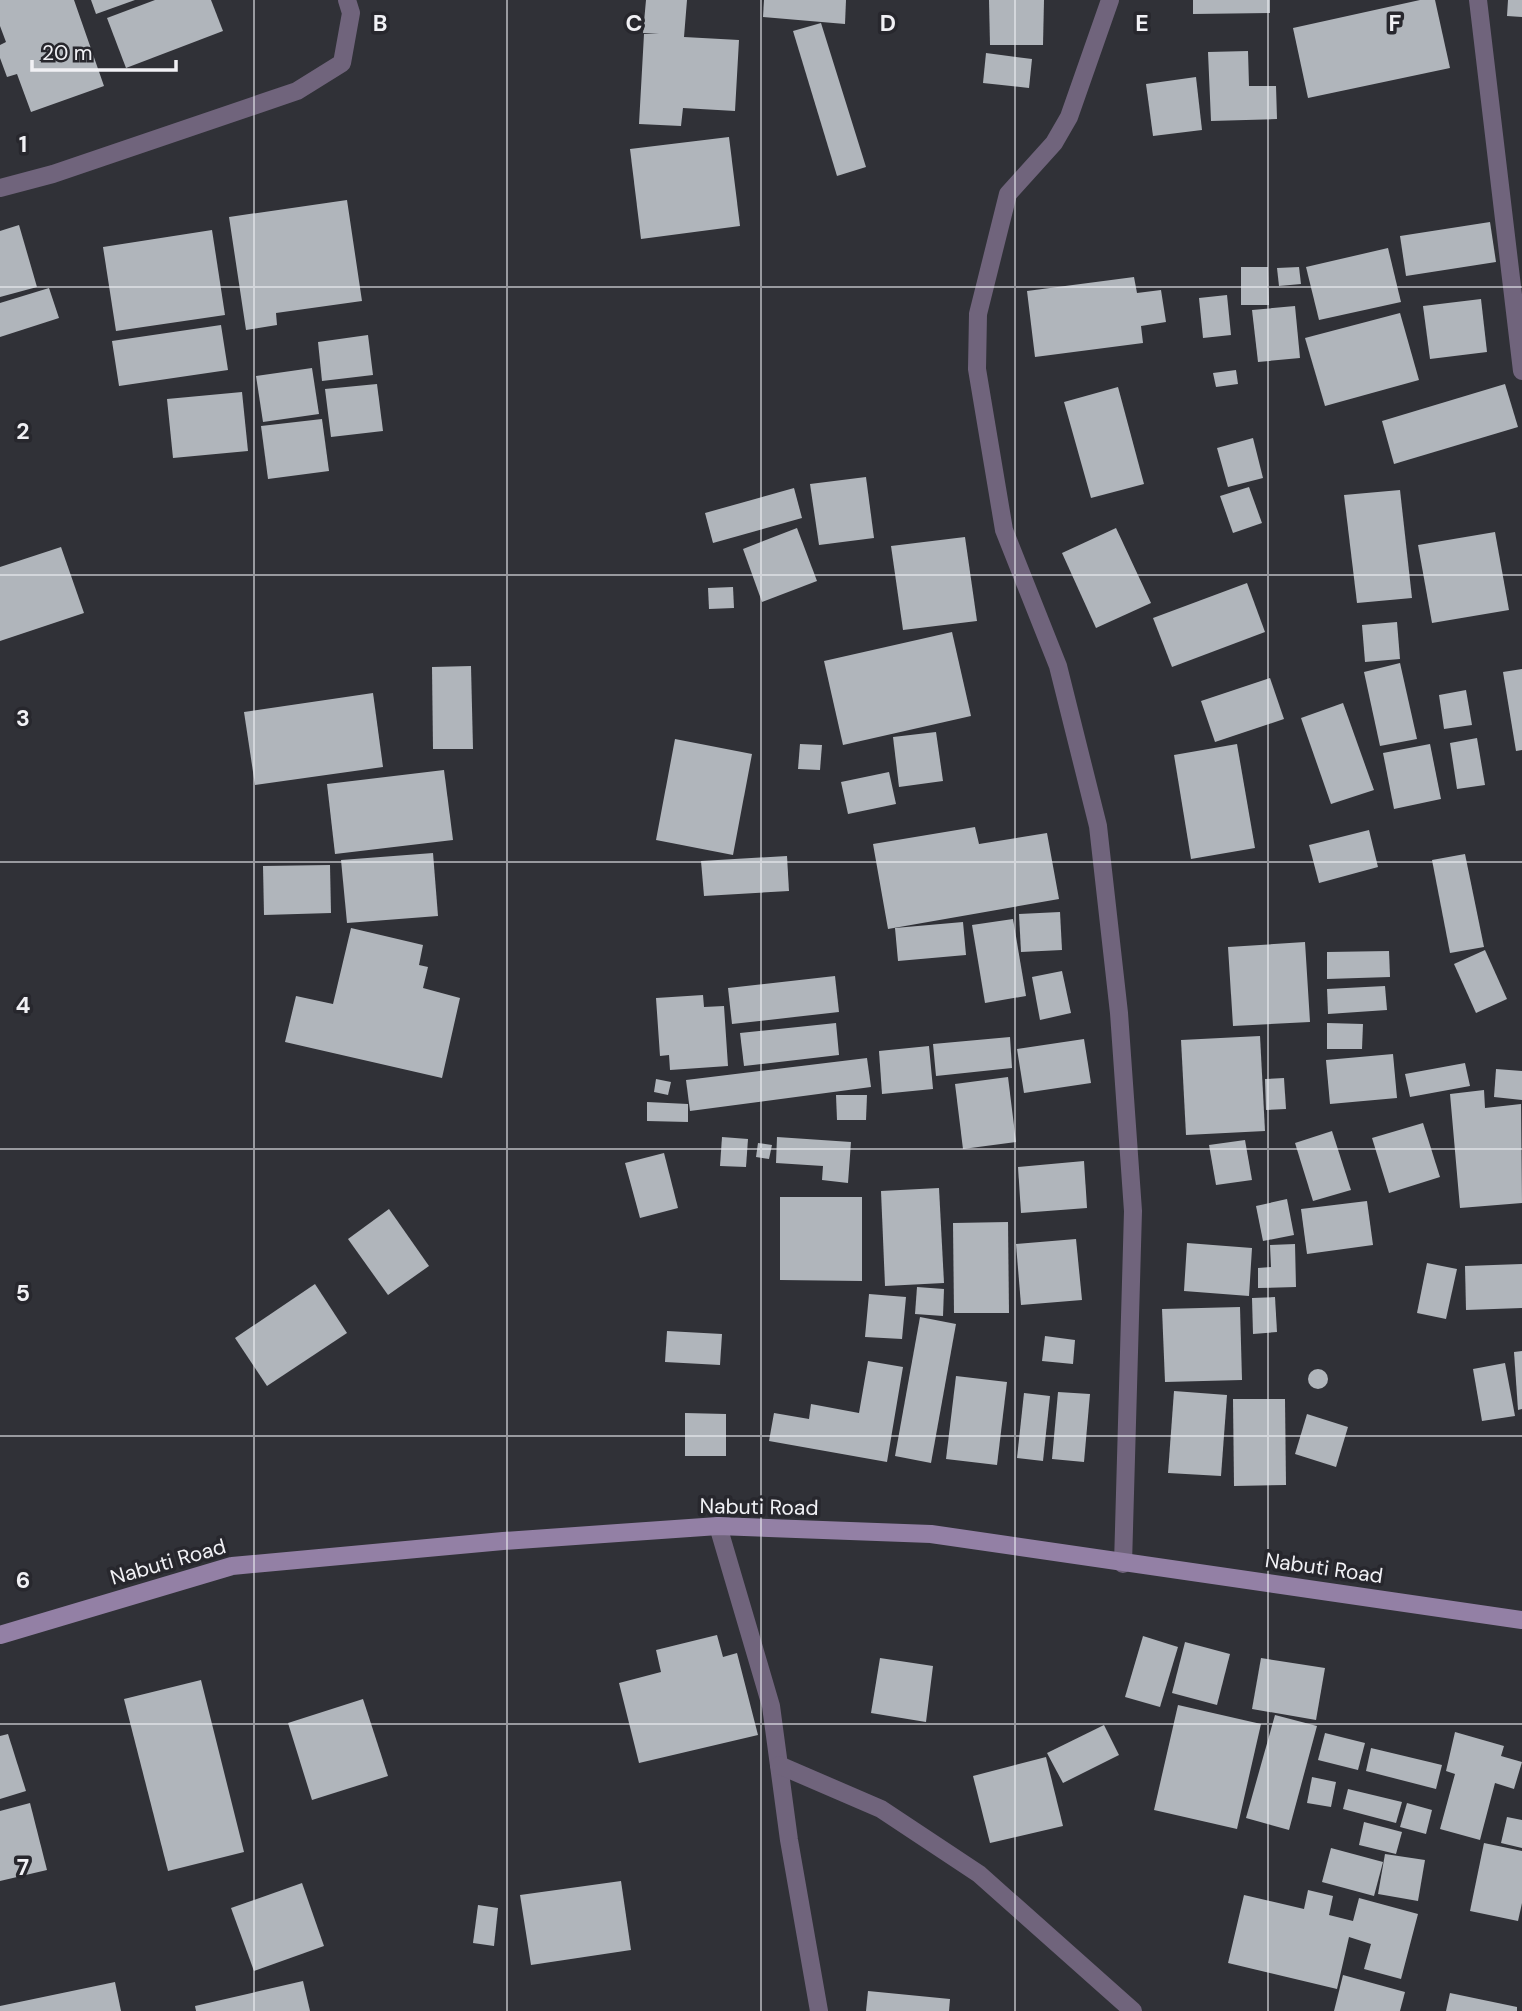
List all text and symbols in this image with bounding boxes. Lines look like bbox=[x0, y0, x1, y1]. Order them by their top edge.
text: B bbox=[373, 8, 387, 38]
text: C bbox=[626, 8, 642, 38]
text: D bbox=[880, 8, 896, 38]
text: E bbox=[1135, 8, 1149, 38]
text: F bbox=[1389, 8, 1402, 38]
scale bar bbox=[32, 28, 175, 72]
text: 20 m bbox=[42, 39, 93, 67]
text: 1 bbox=[19, 129, 27, 159]
text: 2 bbox=[16, 416, 30, 446]
text: 3 bbox=[16, 703, 30, 733]
text: 4 bbox=[16, 990, 31, 1020]
text: 5 bbox=[16, 1278, 30, 1308]
street label: Nabuti Road bbox=[699, 1492, 819, 1522]
street label: Nabuti Road bbox=[107, 1532, 229, 1592]
street label: Nabuti Road bbox=[1263, 1546, 1385, 1590]
text: 6 bbox=[16, 1565, 30, 1595]
text: 7 bbox=[17, 1852, 29, 1882]

